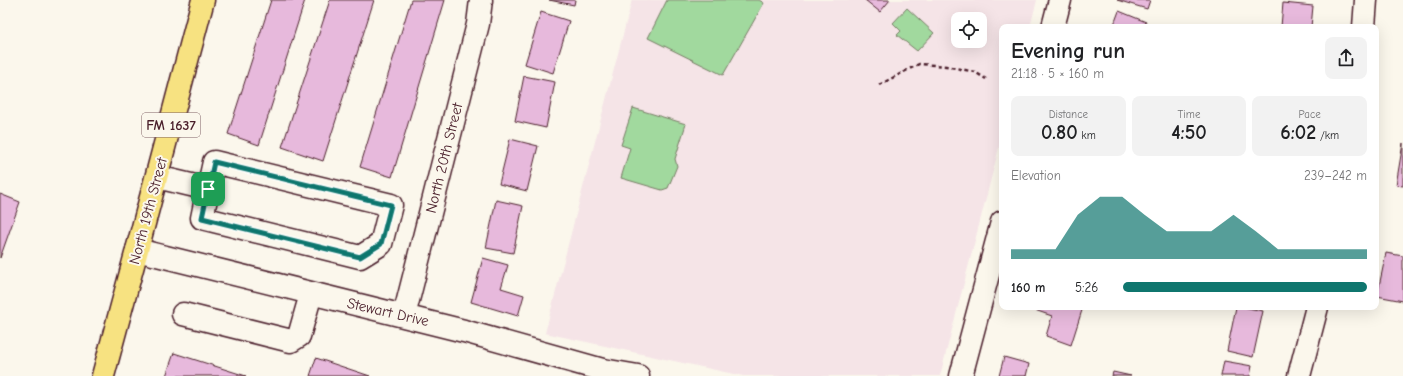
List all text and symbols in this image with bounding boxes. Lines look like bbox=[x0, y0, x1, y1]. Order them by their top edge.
map controls bbox=[951, 12, 987, 48]
button: locate bbox=[951, 12, 987, 48]
button: share bbox=[1325, 37, 1367, 79]
text: Evening run bbox=[1011, 38, 1125, 64]
text: 21:18 · 5 × 160 m bbox=[1011, 66, 1104, 81]
street label: North 20th Street bbox=[422, 100, 467, 215]
text: Distance bbox=[1049, 108, 1088, 121]
text: Time bbox=[1178, 108, 1200, 121]
text: Pace bbox=[1299, 108, 1321, 121]
road number: FM 1637 bbox=[142, 113, 200, 137]
text: 0.80 bbox=[1041, 121, 1078, 144]
text: 4:50 bbox=[1171, 121, 1207, 144]
text: 6:02 bbox=[1280, 121, 1316, 144]
text: km bbox=[1078, 129, 1096, 142]
text: /km bbox=[1316, 129, 1339, 142]
street label: North 19th Street bbox=[125, 155, 171, 266]
text: Elevation bbox=[1011, 168, 1061, 183]
text: 239–242 m bbox=[1304, 168, 1367, 183]
pin bbox=[191, 172, 225, 206]
icon: arrive bbox=[197, 178, 219, 200]
text: 160 m bbox=[1011, 280, 1045, 295]
text: 5:26 bbox=[1075, 280, 1098, 295]
street label: Stewart Drive bbox=[345, 294, 431, 330]

